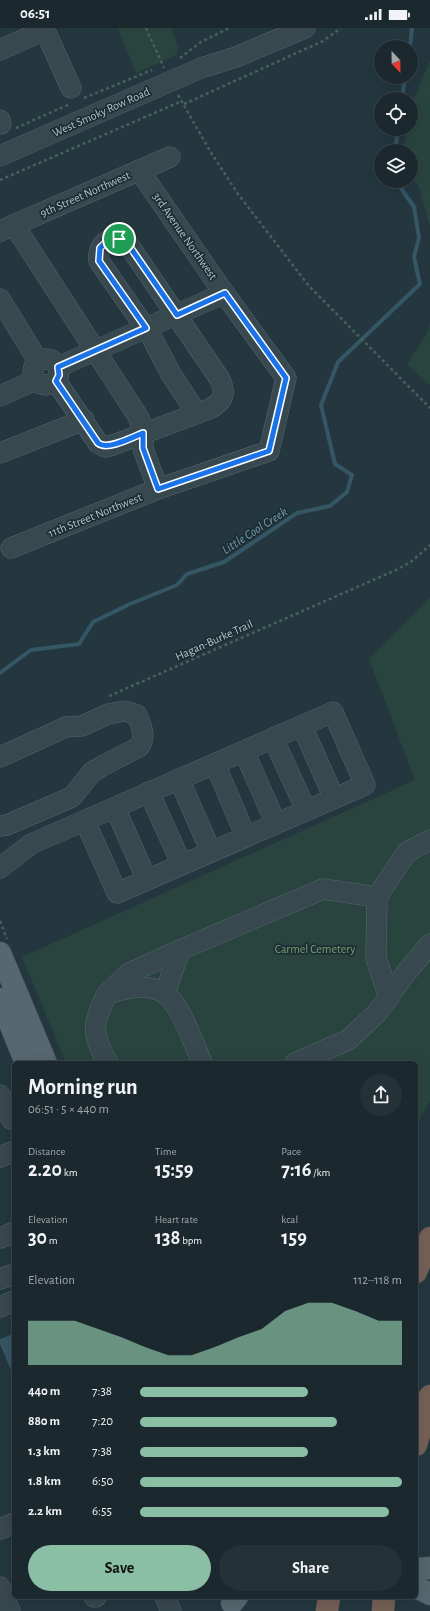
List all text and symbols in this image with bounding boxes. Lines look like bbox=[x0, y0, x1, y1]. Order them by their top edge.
text: 06:51 bbox=[20, 6, 50, 21]
north arrow bbox=[374, 40, 418, 84]
map controls bbox=[374, 40, 418, 188]
street label: West Smoky Row Road bbox=[50, 85, 152, 140]
button: locate bbox=[374, 92, 418, 136]
button: layers bbox=[374, 144, 418, 188]
street label: 9th Street Northwest bbox=[38, 169, 132, 219]
street label: 3rd Avenue Northwest bbox=[151, 190, 220, 282]
pin bbox=[102, 222, 136, 256]
icon: arrive bbox=[108, 228, 130, 250]
street label: 11th Street Northwest bbox=[47, 491, 144, 539]
water label: Little Cool Creek bbox=[220, 505, 290, 557]
street label: Hagan-Burke Trail bbox=[173, 618, 255, 662]
park label: Carmel Cemetery bbox=[275, 943, 355, 956]
button: share bbox=[360, 1074, 402, 1116]
text: Morning run bbox=[28, 1076, 138, 1098]
text: 06:51 · 5 × 440 m bbox=[28, 1103, 109, 1116]
text: Distance bbox=[28, 1146, 65, 1157]
text: Time bbox=[155, 1146, 177, 1157]
text: Pace bbox=[281, 1146, 301, 1157]
text: 2.20 bbox=[28, 1160, 62, 1180]
text: 15:59 bbox=[155, 1160, 193, 1180]
text: 7:16 bbox=[281, 1160, 311, 1180]
text: km bbox=[62, 1167, 77, 1178]
text: /km bbox=[311, 1167, 330, 1178]
text: Elevation bbox=[28, 1214, 68, 1225]
text: Heart rate bbox=[155, 1214, 198, 1225]
text: kcal bbox=[281, 1214, 298, 1225]
text: 30 bbox=[28, 1228, 47, 1248]
text: 138 bbox=[155, 1228, 180, 1248]
text: 159 bbox=[281, 1228, 307, 1248]
text: m bbox=[47, 1235, 58, 1246]
text: bpm bbox=[180, 1235, 202, 1246]
text: Elevation bbox=[28, 1274, 75, 1287]
text: 112–118 m bbox=[353, 1274, 402, 1287]
text: 440 m bbox=[28, 1385, 60, 1398]
text: 7:38 bbox=[92, 1385, 112, 1398]
text: 880 m bbox=[28, 1415, 60, 1428]
text: 7:20 bbox=[92, 1415, 113, 1428]
text: 1.3 km bbox=[28, 1445, 60, 1458]
text: 7:38 bbox=[92, 1445, 112, 1458]
text: 1.8 km bbox=[28, 1475, 61, 1488]
text: 6:50 bbox=[92, 1475, 113, 1488]
text: 2.2 km bbox=[28, 1505, 62, 1518]
text: 6:55 bbox=[92, 1505, 112, 1518]
button: Save bbox=[28, 1545, 211, 1591]
button: Share bbox=[219, 1545, 402, 1591]

